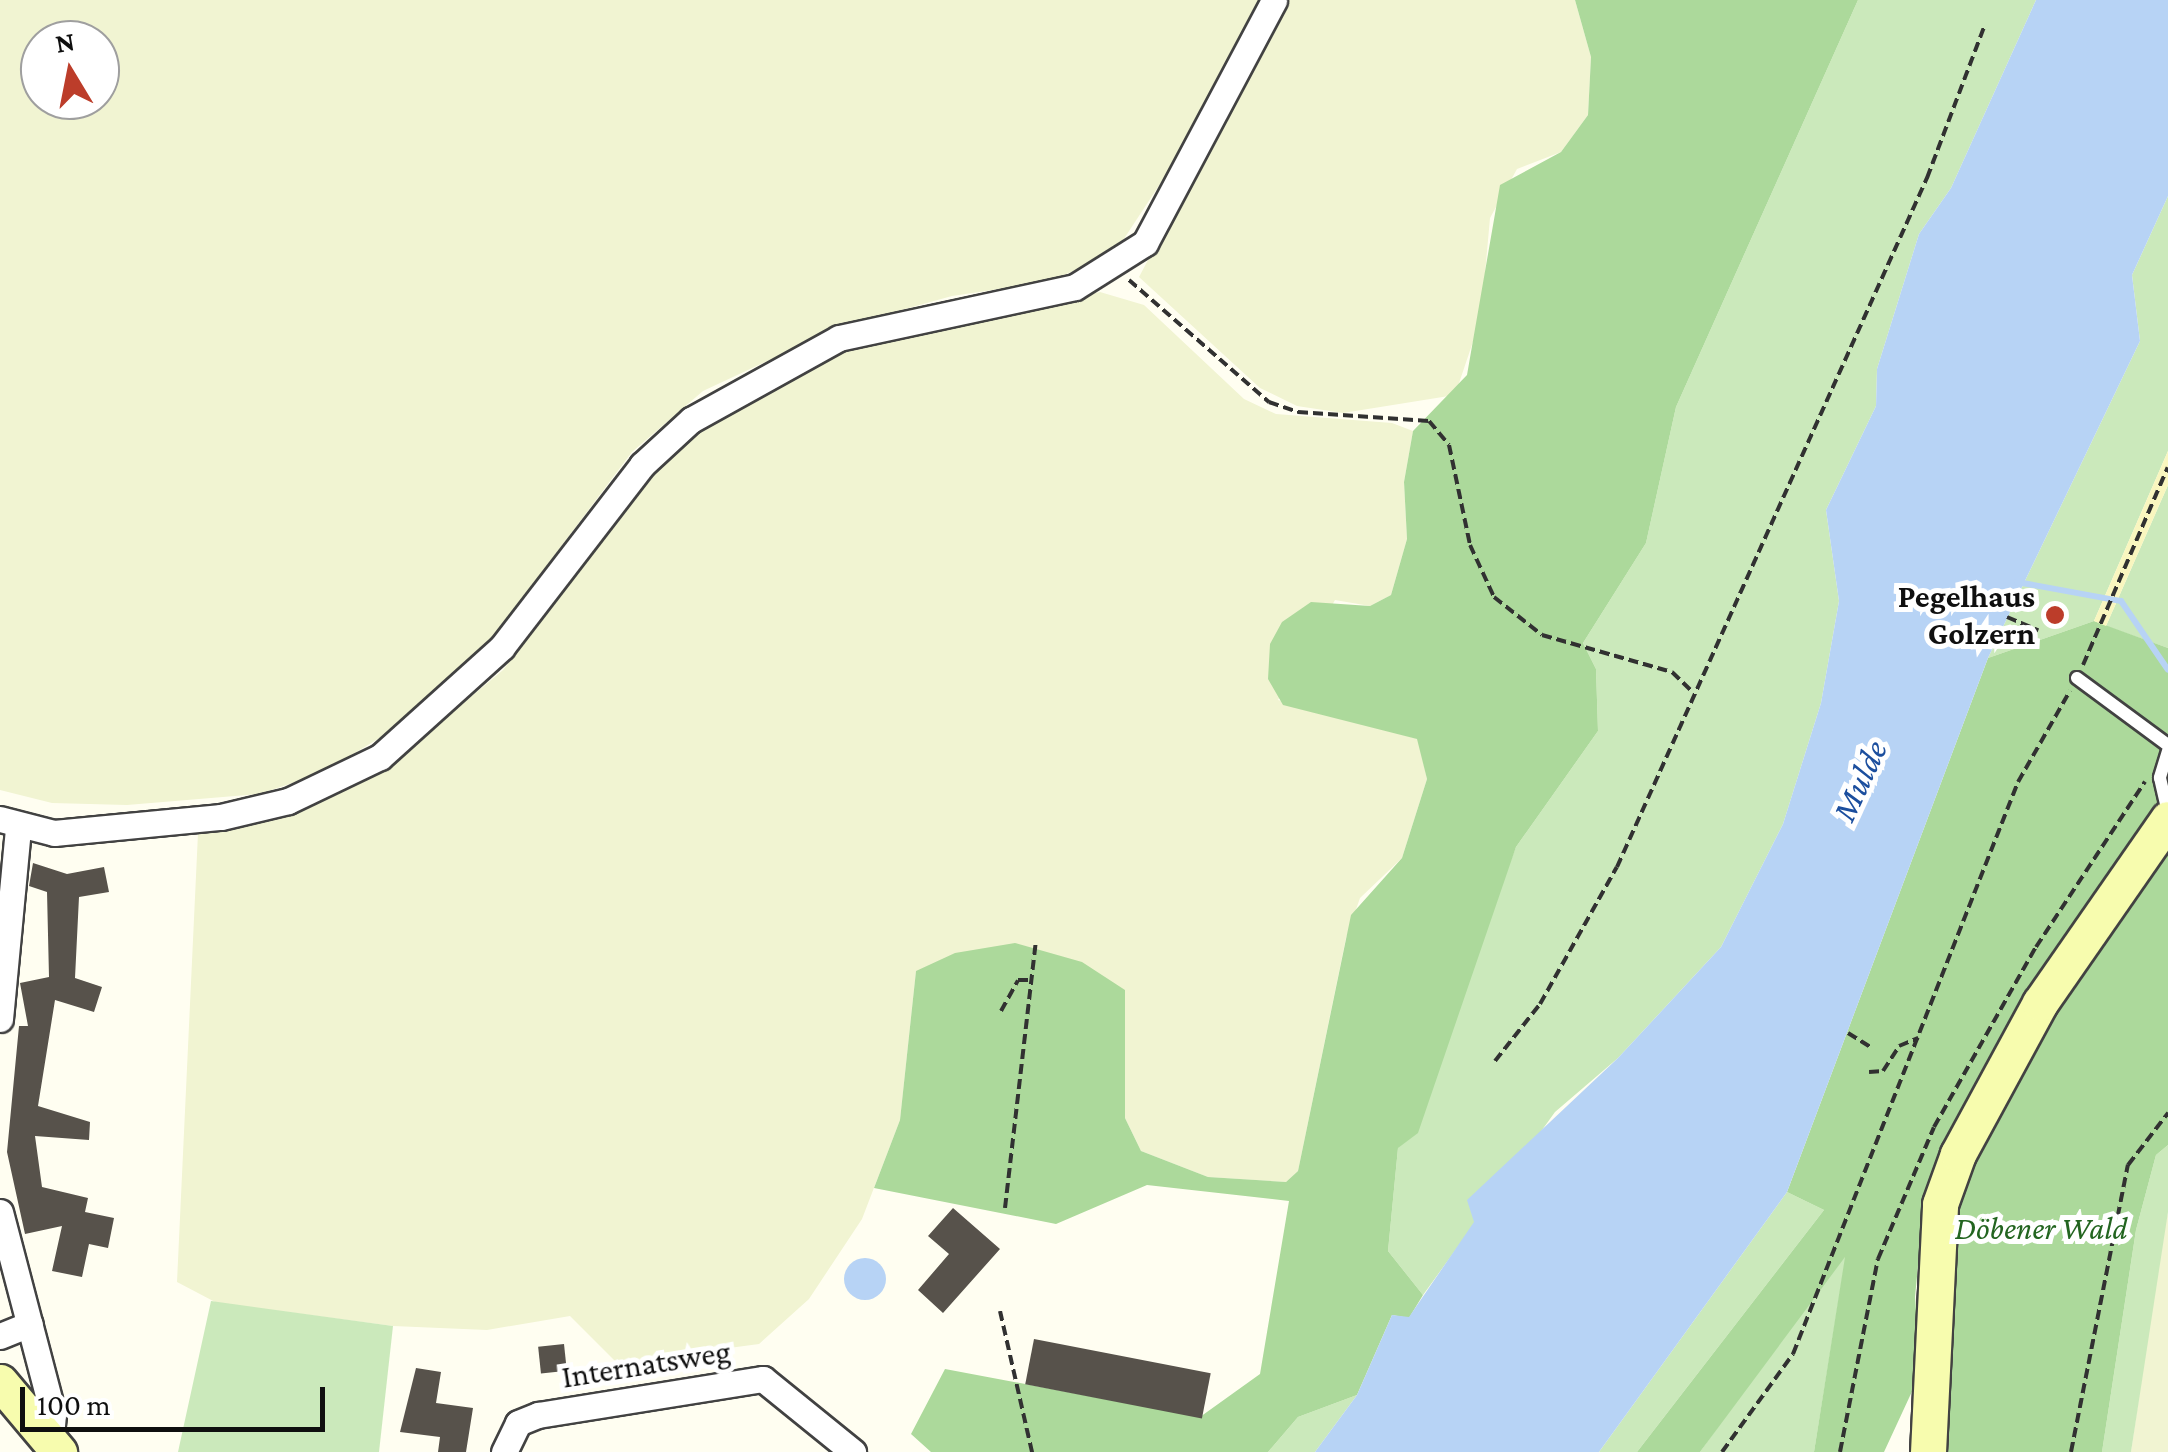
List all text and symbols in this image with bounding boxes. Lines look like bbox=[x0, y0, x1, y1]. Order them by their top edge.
north arrow bbox=[20, 20, 120, 120]
text: N bbox=[53, 25, 77, 59]
place label: Pegelhaus Golzern bbox=[1898, 578, 2035, 653]
marker: Pegelhaus Golzern bbox=[2044, 604, 2066, 626]
water label: Mulde bbox=[1823, 734, 1897, 828]
park label: Döbener Wald bbox=[1955, 1209, 2127, 1247]
street label: Internatsweg bbox=[559, 1332, 733, 1396]
scale bar bbox=[25, 1367, 330, 1429]
text: 100 m bbox=[37, 1388, 111, 1421]

